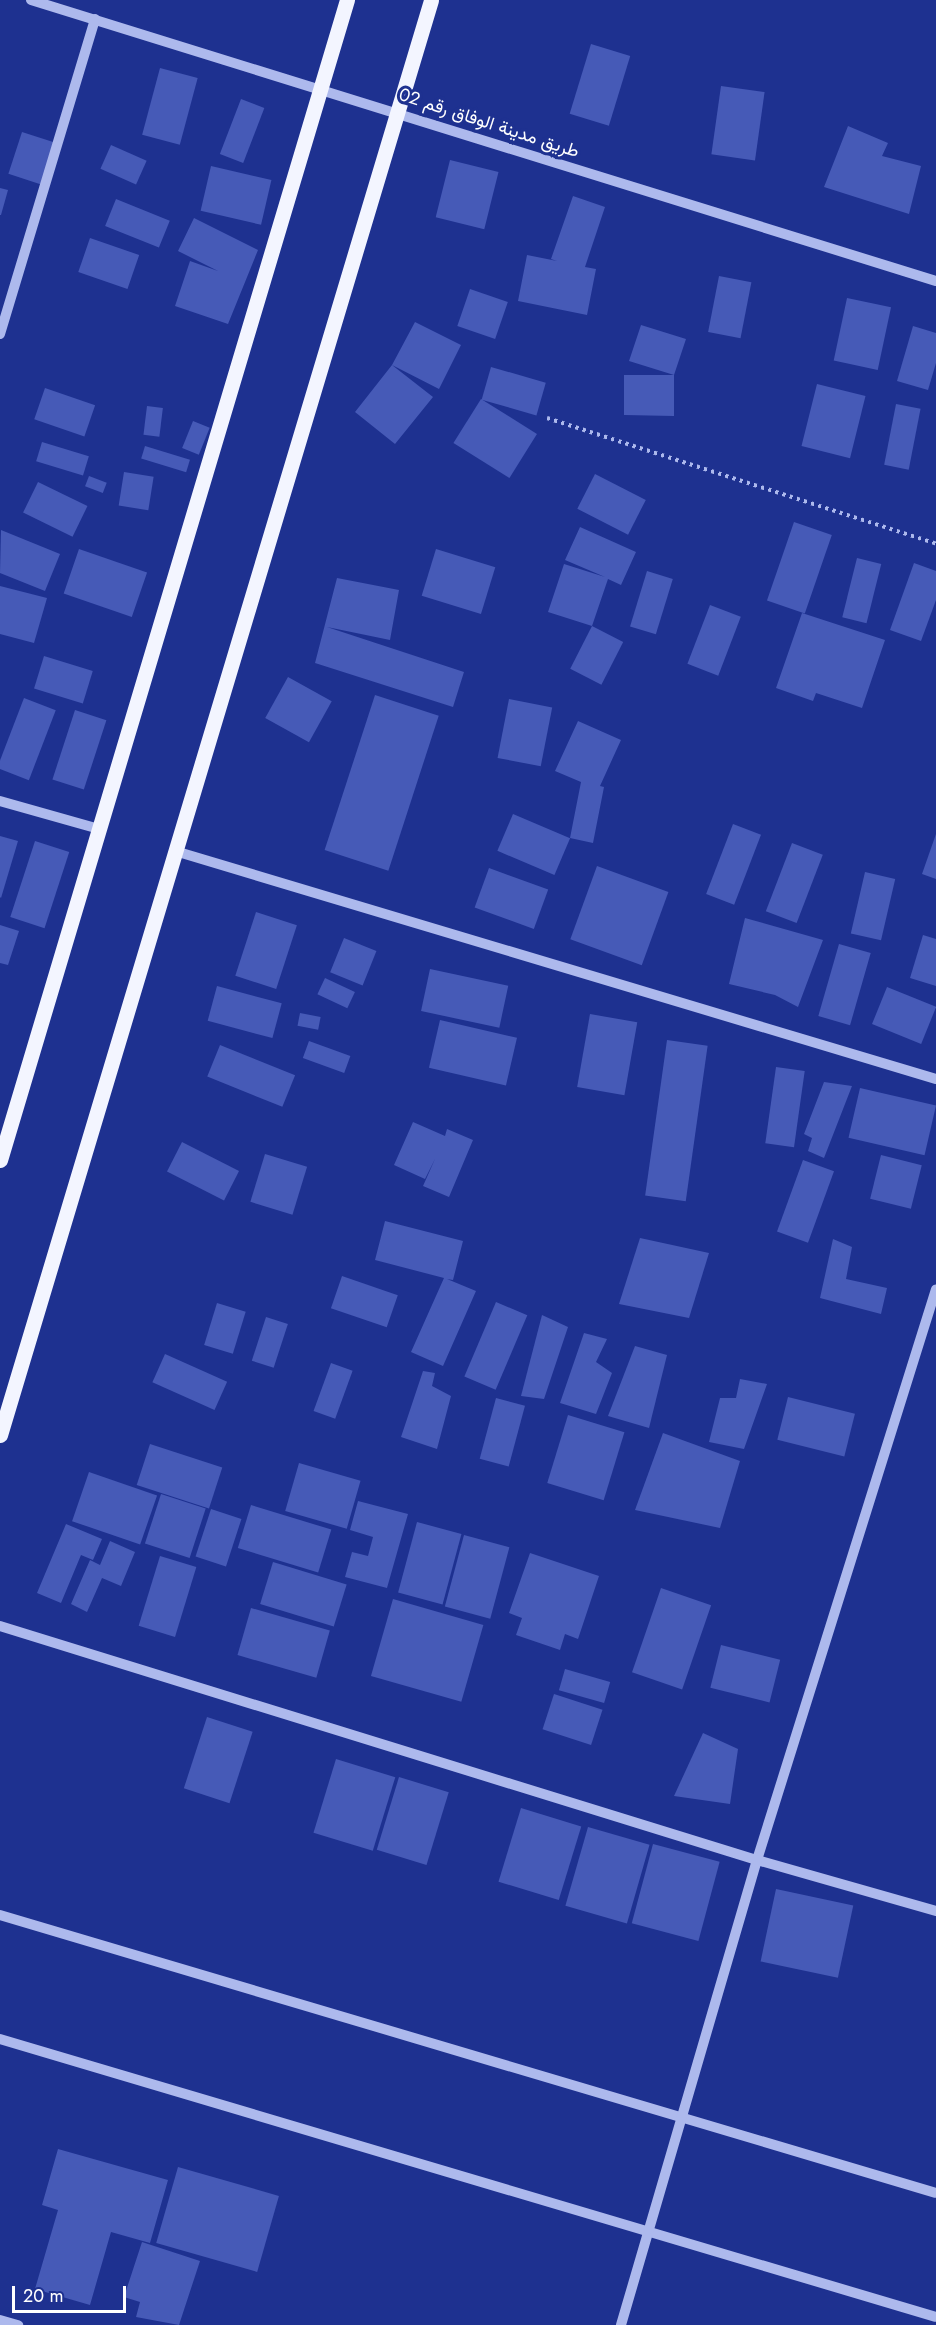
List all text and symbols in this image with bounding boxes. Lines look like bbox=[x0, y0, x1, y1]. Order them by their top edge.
street label: طريق مدينة الوفاق رقم 02 bbox=[396, 84, 582, 162]
scale bar bbox=[15, 2274, 129, 2312]
text: 20 m bbox=[23, 2283, 63, 2309]

